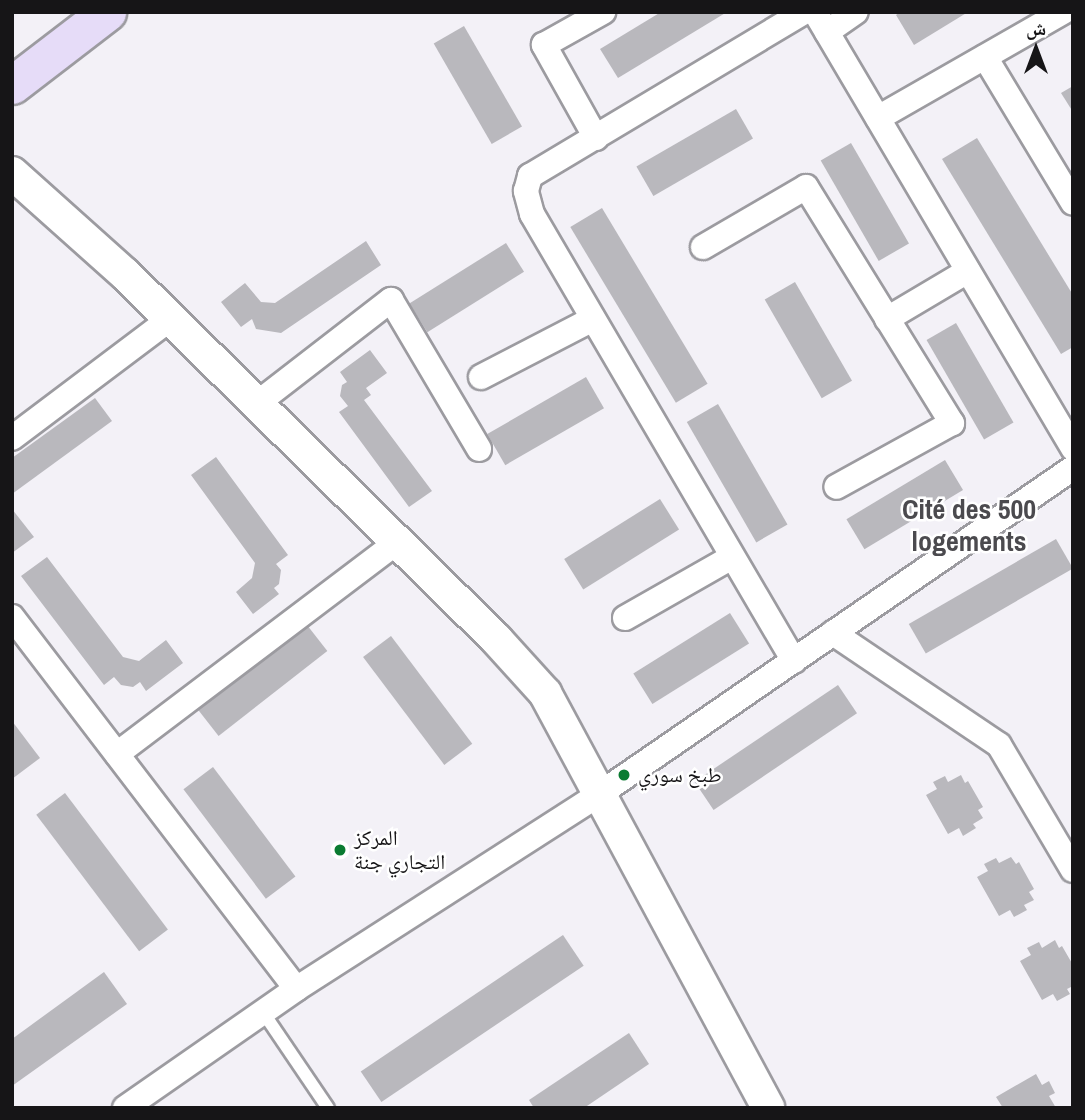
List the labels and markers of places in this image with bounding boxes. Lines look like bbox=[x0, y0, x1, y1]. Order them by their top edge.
place label: طبخ سوري bbox=[638, 762, 721, 788]
marker: طبخ سوري bbox=[616, 767, 632, 783]
place label: المركز التجاري جنة bbox=[354, 825, 445, 875]
marker: المركز التجاري جنة bbox=[332, 842, 348, 858]

